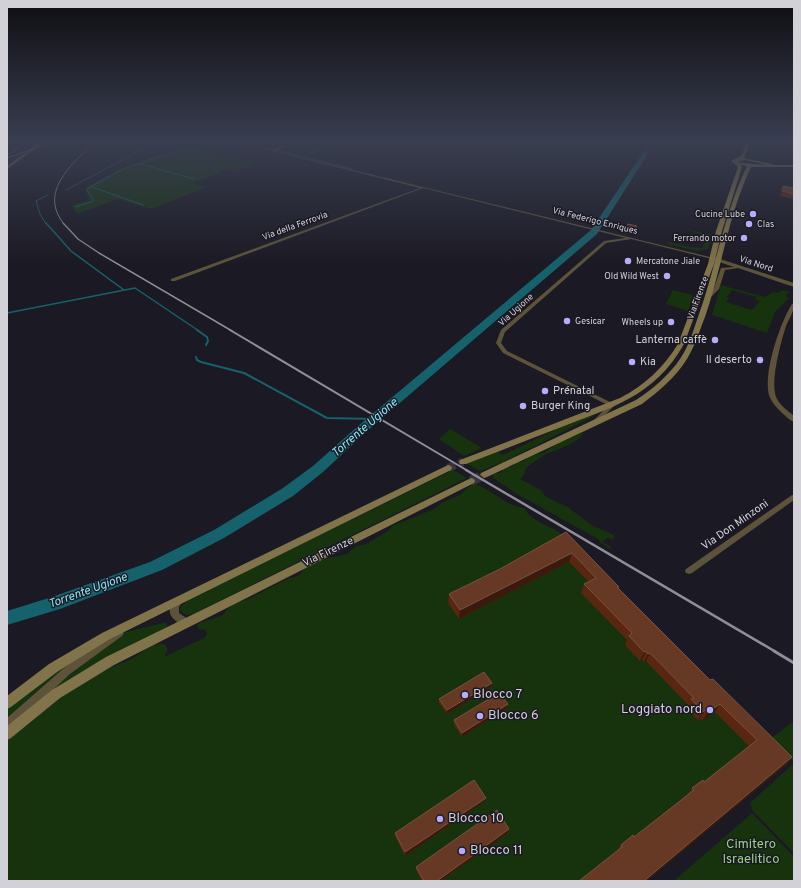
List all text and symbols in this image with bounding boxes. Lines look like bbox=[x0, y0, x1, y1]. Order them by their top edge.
street label: Via Federigo Enriques bbox=[551, 205, 639, 237]
street label: Via della Ferrovia bbox=[261, 209, 330, 243]
place label: Cucine Lube bbox=[695, 209, 745, 220]
marker: Cucine Lube bbox=[748, 209, 758, 219]
marker: Clas bbox=[744, 219, 754, 229]
place label: Clas bbox=[757, 219, 774, 230]
place label: Ferrando motor bbox=[673, 233, 736, 244]
marker: Ferrando motor bbox=[739, 233, 749, 243]
street label: Via Nord bbox=[738, 253, 774, 275]
marker: Mercatone Jiale bbox=[623, 256, 633, 266]
place label: Mercatone Jiale bbox=[636, 256, 700, 267]
place label: Old Wild West bbox=[604, 271, 659, 282]
marker: Old Wild West bbox=[662, 271, 672, 281]
street label: Via Firenze bbox=[685, 275, 711, 321]
street label: Via Ugione bbox=[496, 291, 536, 329]
marker: Gesicar bbox=[562, 316, 572, 326]
place label: Gesicar bbox=[575, 316, 606, 327]
place label: Wheels up bbox=[621, 317, 663, 328]
marker: Wheels up bbox=[666, 317, 676, 327]
place label: Lanterna caffè bbox=[635, 333, 707, 347]
marker: Lanterna caffè bbox=[710, 335, 720, 345]
place label: Il deserto bbox=[706, 353, 752, 367]
place label: Kia bbox=[640, 355, 656, 369]
marker: Il deserto bbox=[755, 355, 765, 365]
marker: Kia bbox=[627, 357, 637, 367]
place label: Prénatal bbox=[553, 384, 594, 398]
marker: Prénatal bbox=[540, 386, 550, 396]
water label: Torrente Ugione bbox=[329, 394, 402, 461]
place label: Burger King bbox=[531, 399, 590, 413]
marker: Burger King bbox=[518, 401, 528, 411]
street label: Via Don Minzoni bbox=[699, 497, 771, 553]
street label: Via Firenze bbox=[300, 534, 356, 570]
water label: Torrente Ugione bbox=[46, 569, 130, 613]
place label: Blocco 7 bbox=[473, 687, 522, 703]
marker: Blocco 7 bbox=[460, 690, 470, 700]
place label: Loggiato nord bbox=[621, 702, 702, 718]
marker: Loggiato nord bbox=[705, 705, 715, 715]
place label: Blocco 6 bbox=[488, 708, 539, 724]
marker: Blocco 6 bbox=[475, 711, 485, 721]
place label: Blocco 10 bbox=[448, 811, 504, 827]
marker: Blocco 10 bbox=[435, 814, 445, 824]
park label: Cimitero Israelitico bbox=[723, 837, 779, 868]
place label: Blocco 11 bbox=[470, 843, 523, 859]
marker: Blocco 11 bbox=[457, 846, 467, 856]

